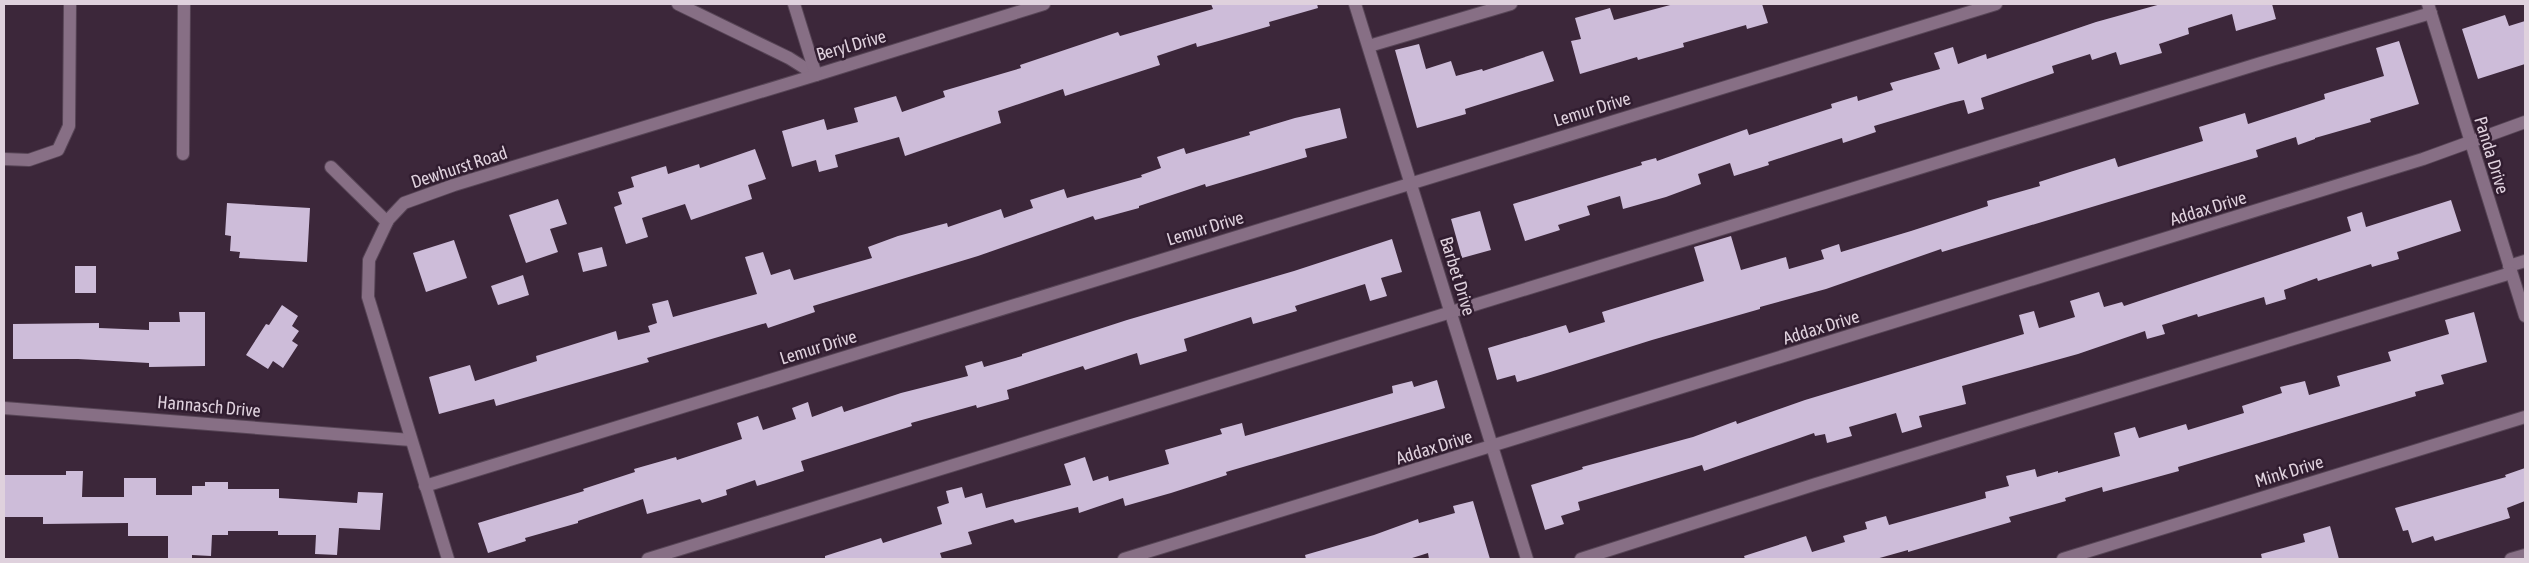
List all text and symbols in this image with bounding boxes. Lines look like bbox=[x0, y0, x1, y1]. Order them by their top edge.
street label: Beryl Drive bbox=[814, 25, 888, 65]
street label: Lemur Drive bbox=[1551, 87, 1633, 131]
street label: Panda Drive bbox=[2470, 114, 2514, 196]
street label: Dewhurst Road bbox=[408, 142, 510, 192]
street label: Addax Drive bbox=[2167, 186, 2249, 230]
street label: Lemur Drive bbox=[1164, 206, 1246, 250]
street label: Barbet Drive bbox=[1436, 234, 1480, 318]
street label: Addax Drive bbox=[1780, 305, 1862, 349]
street label: Lemur Drive bbox=[777, 325, 859, 369]
street label: Hannasch Drive bbox=[156, 391, 262, 421]
street label: Addax Drive bbox=[1393, 425, 1475, 469]
street label: Mink Drive bbox=[2252, 451, 2326, 491]

